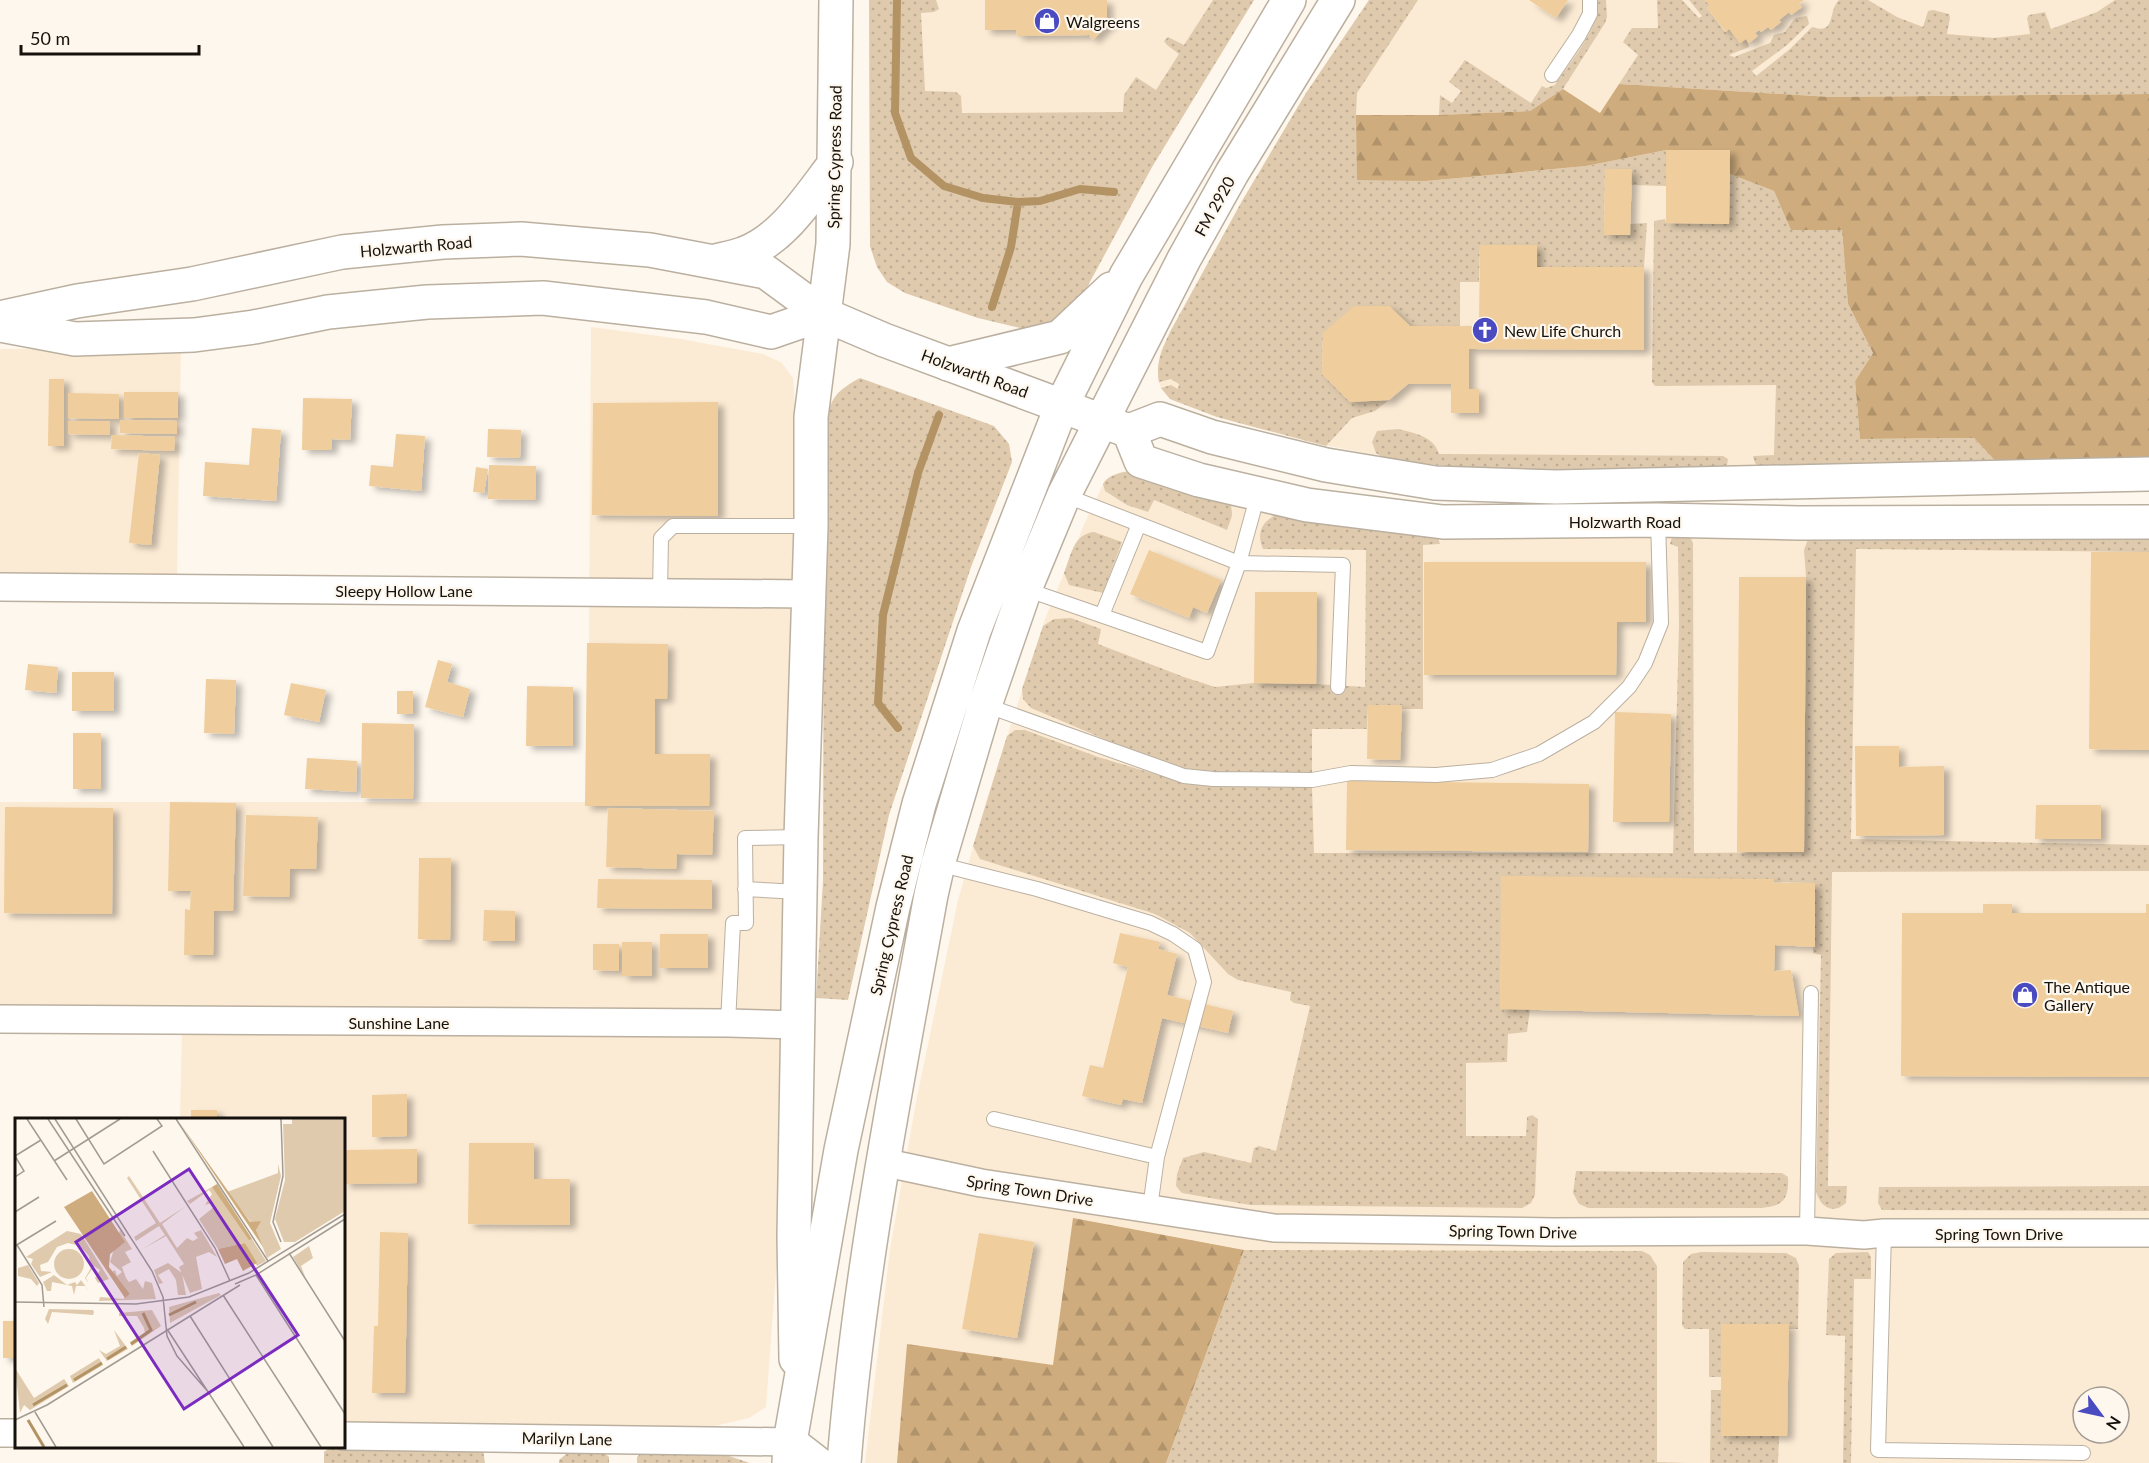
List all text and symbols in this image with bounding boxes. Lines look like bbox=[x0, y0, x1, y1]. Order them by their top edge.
shop icon: Walgreens bbox=[1032, 6, 1062, 36]
place label: Walgreens bbox=[1066, 12, 1140, 31]
scale bar bbox=[21, 18, 200, 56]
text: 50 m bbox=[30, 27, 70, 49]
street label: Spring Cypress Road bbox=[823, 85, 845, 229]
street label: FM 2920 bbox=[1190, 173, 1238, 239]
street label: Holzwarth Road bbox=[359, 232, 473, 260]
church icon: New Life Church bbox=[1470, 315, 1500, 345]
place label: New Life Church bbox=[1504, 321, 1621, 340]
street label: Holzwarth Road bbox=[919, 345, 1031, 401]
street label: Holzwarth Road bbox=[1569, 512, 1681, 531]
street label: Sleepy Hollow Lane bbox=[335, 581, 473, 600]
street label: Spring Cypress Road bbox=[866, 853, 916, 997]
place label: The Antique Gallery bbox=[2044, 977, 2130, 1014]
shop icon: The Antique Gallery bbox=[2010, 980, 2040, 1010]
street label: Sunshine Lane bbox=[348, 1013, 450, 1032]
inset map bbox=[15, 1118, 345, 1448]
street label: Spring Town Drive bbox=[965, 1171, 1095, 1209]
street label: Spring Town Drive bbox=[1449, 1220, 1577, 1242]
street label: Spring Town Drive bbox=[1935, 1224, 2063, 1243]
north arrow bbox=[2071, 1385, 2131, 1445]
text: N bbox=[2103, 1413, 2125, 1434]
street label: Marilyn Lane bbox=[521, 1428, 613, 1448]

